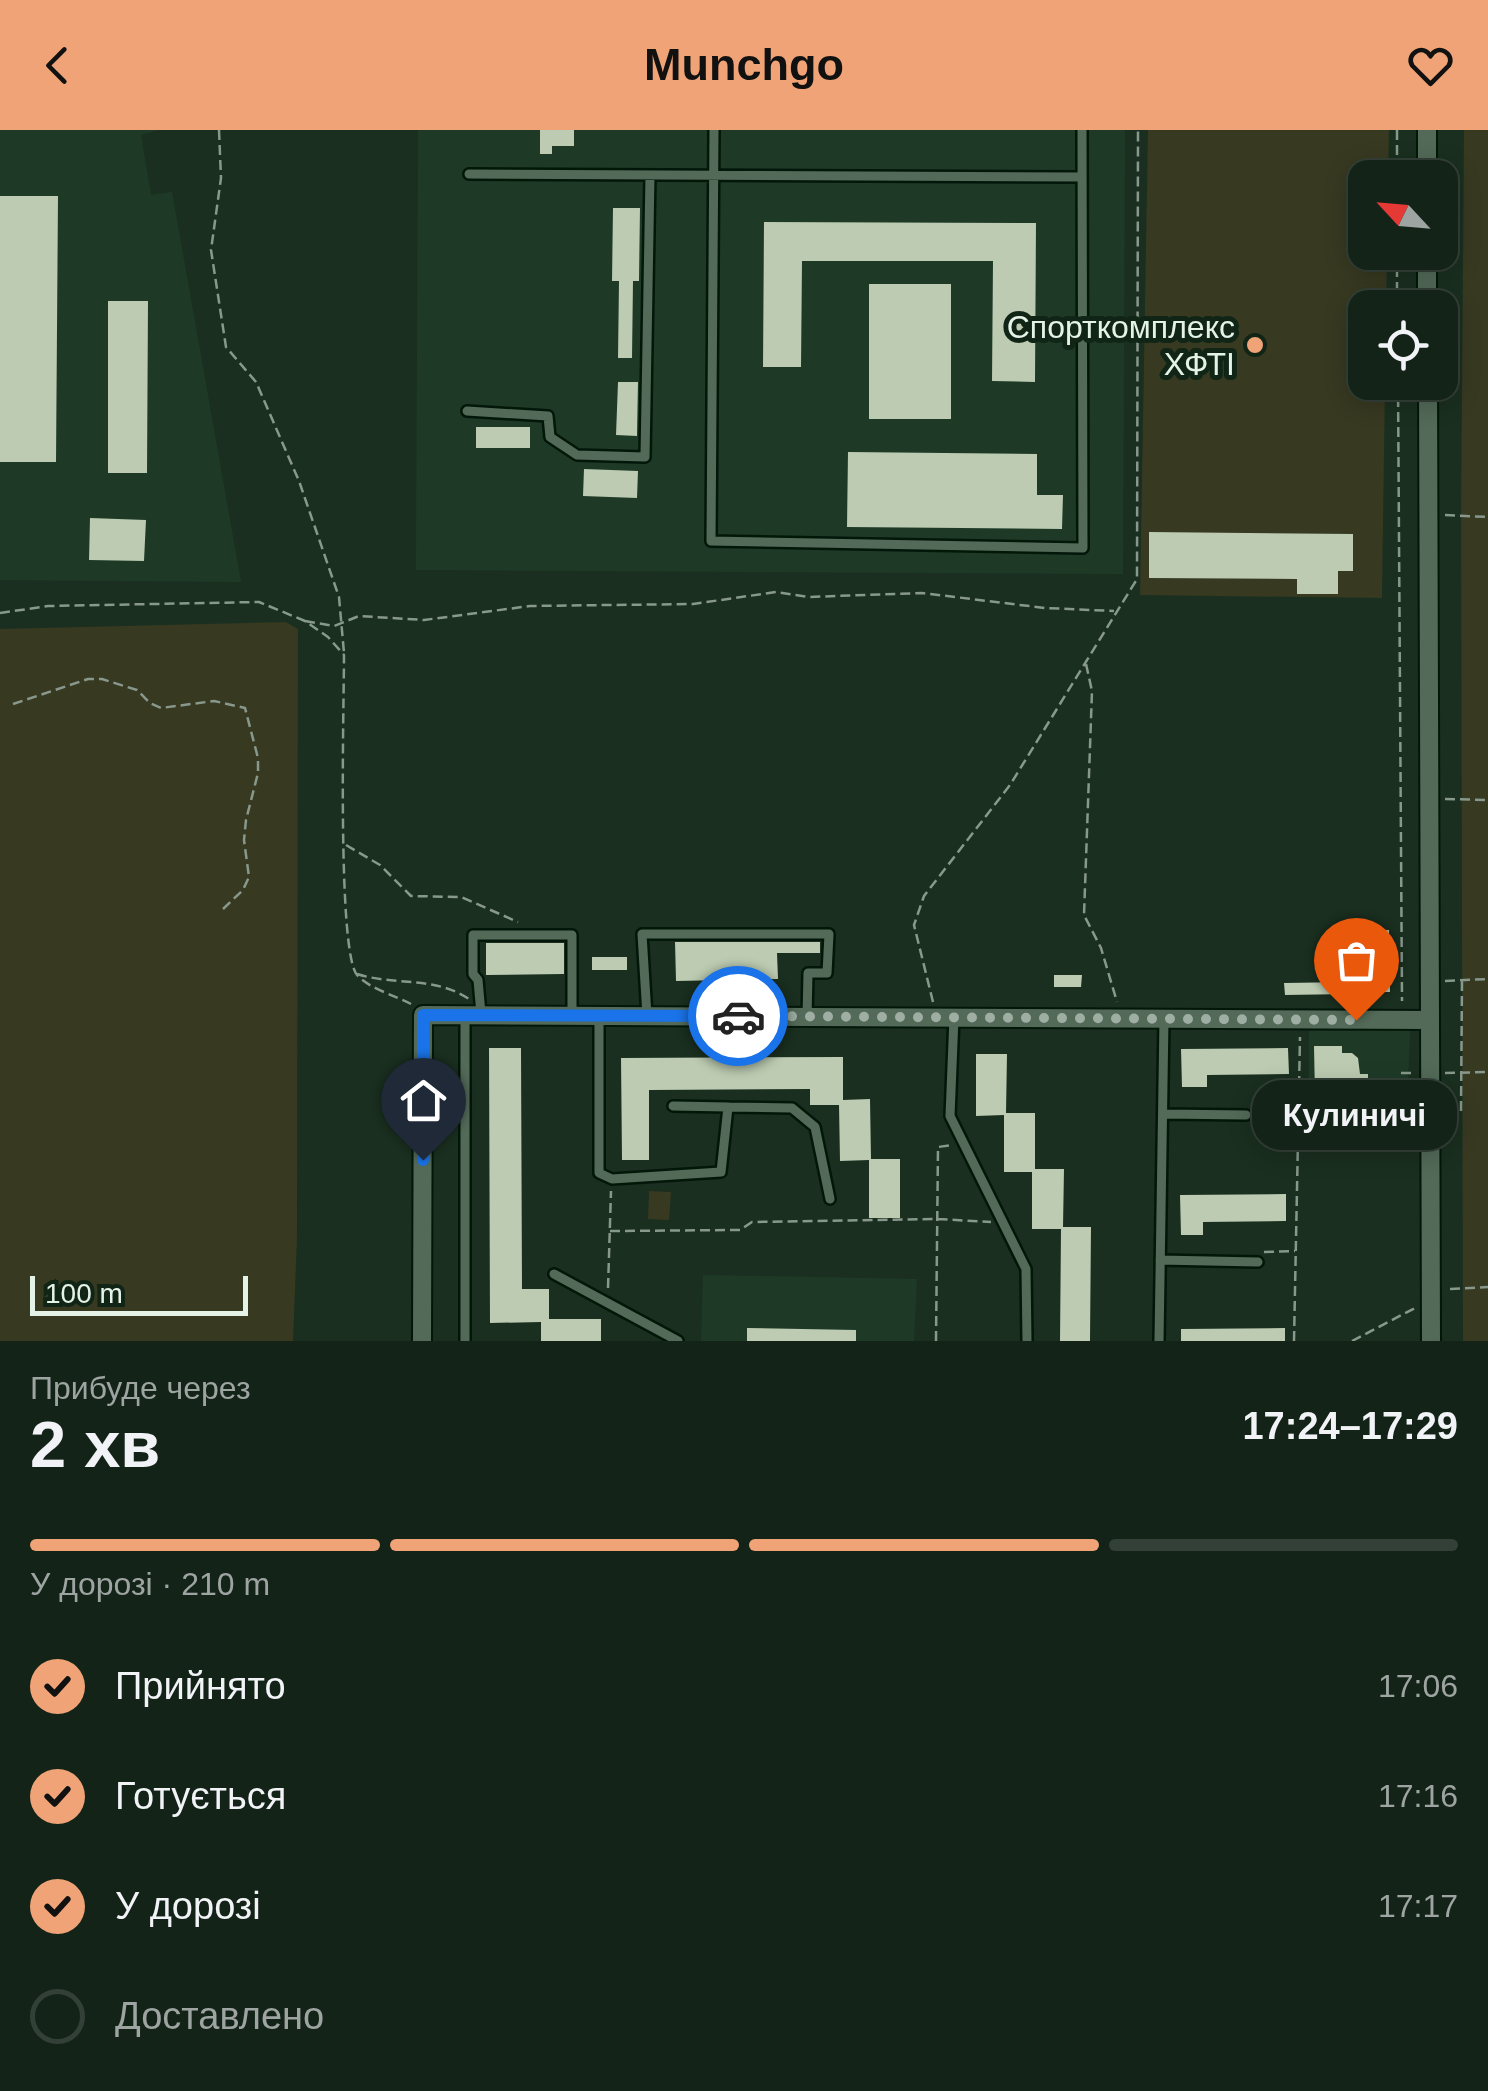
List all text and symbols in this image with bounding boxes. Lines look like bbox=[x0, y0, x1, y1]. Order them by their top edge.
icon: back bbox=[30, 38, 85, 93]
icon: heart bbox=[1403, 38, 1458, 93]
text: Munchgo bbox=[644, 39, 844, 90]
north arrow bbox=[1348, 160, 1458, 270]
map controls bbox=[1348, 160, 1458, 400]
button: locate bbox=[1348, 290, 1458, 400]
place label: Спорткомплекс ХФТІ bbox=[1007, 309, 1235, 382]
marker: Спорткомплекс ХФТІ bbox=[1244, 334, 1266, 356]
pin bbox=[1314, 918, 1399, 1021]
icon: bag bbox=[1329, 933, 1384, 988]
courier bbox=[688, 966, 788, 1066]
icon: car bbox=[711, 989, 766, 1044]
pin bbox=[381, 1058, 466, 1161]
icon: home bbox=[396, 1073, 451, 1128]
callout: Кулиничі bbox=[1254, 1080, 1458, 1150]
text: Кулиничі bbox=[1283, 1097, 1426, 1133]
scale bar bbox=[30, 1271, 248, 1316]
text: 100 m bbox=[45, 1278, 123, 1309]
text: Прибуде через bbox=[30, 1370, 251, 1406]
text: 17:24–17:29 bbox=[1242, 1405, 1458, 1447]
text: 2 хв bbox=[30, 1408, 160, 1481]
text: У дорозі · 210 m bbox=[30, 1566, 270, 1602]
icon: check bbox=[30, 1659, 85, 1714]
text: Прийнято bbox=[115, 1665, 286, 1707]
text: 17:06 bbox=[1378, 1668, 1458, 1704]
icon: check bbox=[30, 1769, 85, 1824]
text: Готується bbox=[115, 1775, 286, 1817]
text: 17:16 bbox=[1378, 1778, 1458, 1814]
icon: check bbox=[30, 1879, 85, 1934]
text: У дорозі bbox=[115, 1885, 261, 1927]
text: 17:17 bbox=[1378, 1888, 1458, 1924]
text: Доставлено bbox=[115, 1995, 324, 2037]

